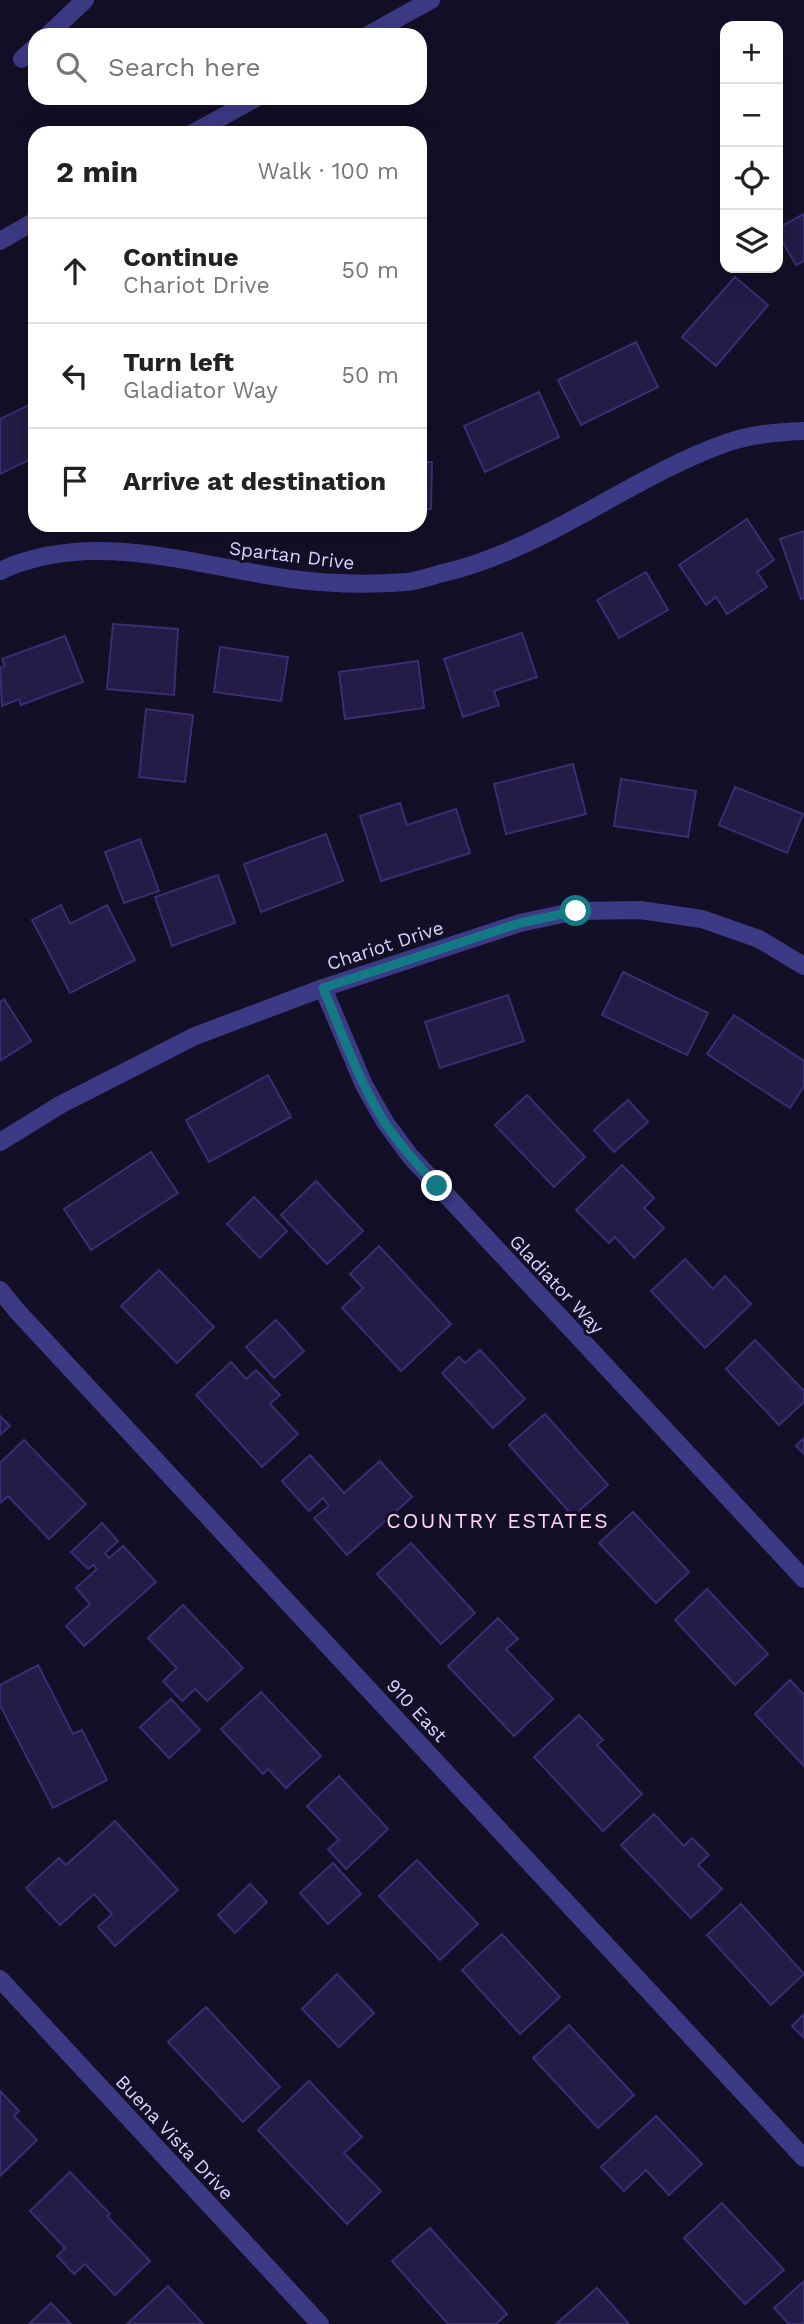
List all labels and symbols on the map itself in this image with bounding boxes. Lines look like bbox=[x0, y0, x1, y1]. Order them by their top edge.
street label: Spartan Drive bbox=[228, 536, 356, 575]
route start bbox=[560, 895, 591, 926]
street label: Chariot Drive bbox=[324, 916, 446, 975]
route end bbox=[421, 1170, 452, 1201]
street label: Gladiator Way bbox=[505, 1230, 609, 1339]
district label: COUNTRY ESTATES bbox=[386, 1508, 610, 1533]
street label: 910 East bbox=[382, 1674, 452, 1747]
street label: Buena Vista Drive bbox=[111, 2070, 238, 2205]

